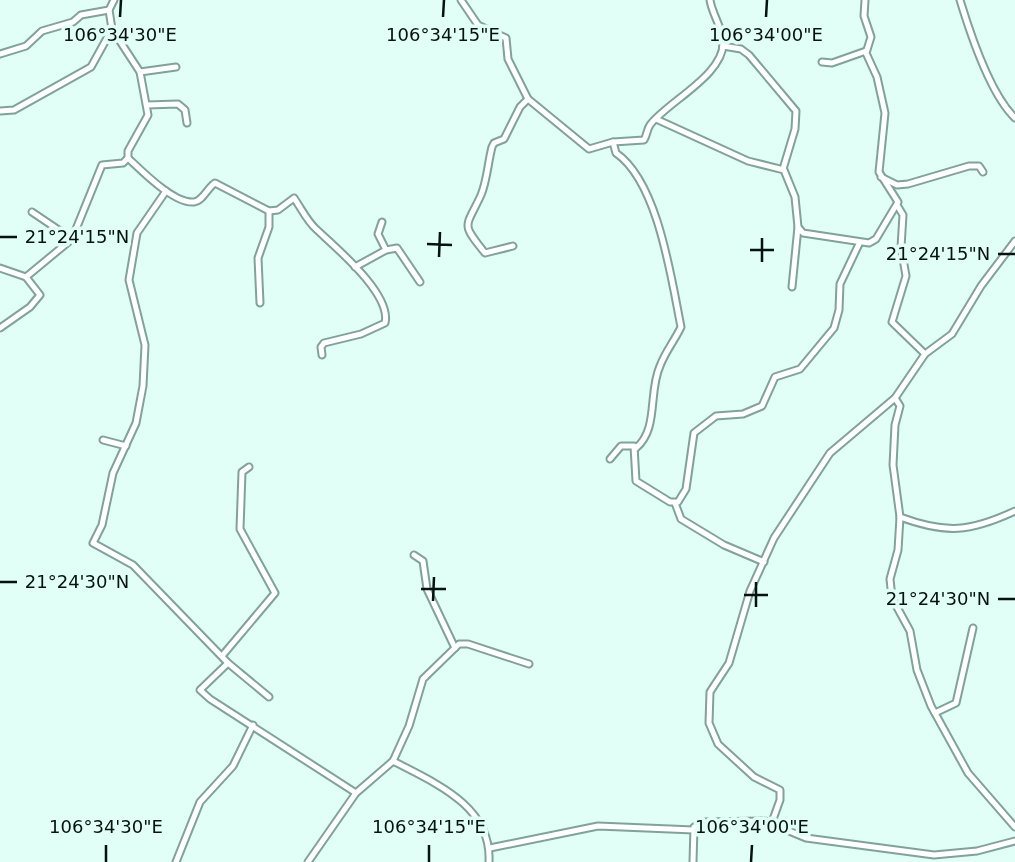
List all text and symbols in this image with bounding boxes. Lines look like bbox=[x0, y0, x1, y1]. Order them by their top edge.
text: 106°34'30"E bbox=[63, 24, 177, 45]
text: 106°34'15"E bbox=[386, 24, 500, 45]
text: 106°34'00"E bbox=[709, 24, 823, 45]
text: 21°24'15"N bbox=[25, 226, 129, 247]
text: 21°24'15"N bbox=[886, 243, 990, 264]
text: 21°24'30"N bbox=[25, 571, 129, 592]
text: 21°24'30"N bbox=[886, 588, 990, 609]
text: 106°34'30"E bbox=[49, 816, 163, 837]
text: 106°34'15"E bbox=[372, 816, 486, 837]
text: 106°34'00"E bbox=[695, 816, 809, 837]

